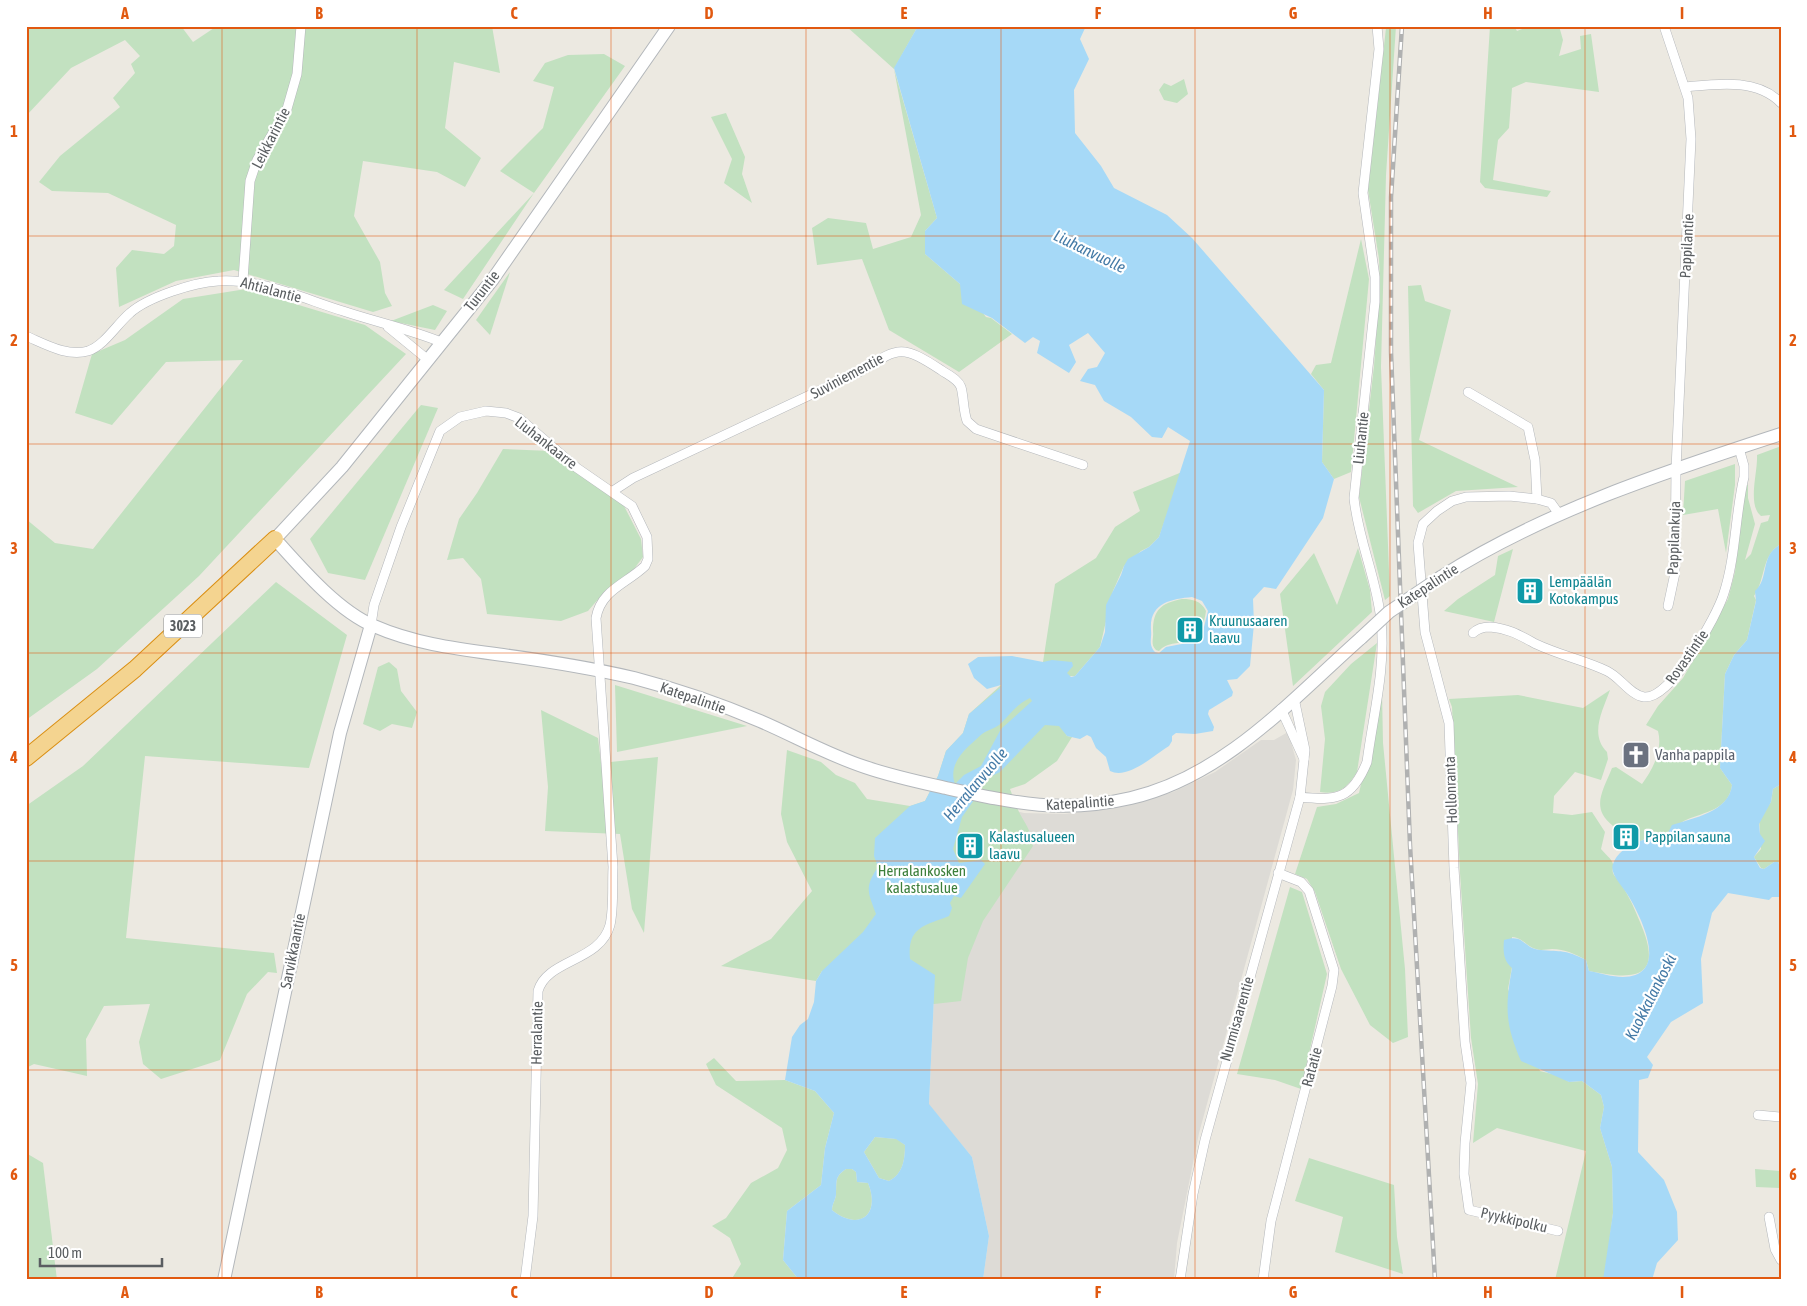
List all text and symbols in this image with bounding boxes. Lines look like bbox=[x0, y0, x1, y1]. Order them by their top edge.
text: A bbox=[120, 4, 129, 22]
text: B bbox=[315, 4, 323, 22]
text: C bbox=[510, 4, 518, 22]
text: D bbox=[705, 4, 714, 22]
text: E bbox=[901, 4, 908, 22]
text: F bbox=[1095, 4, 1102, 22]
text: G bbox=[1289, 4, 1298, 22]
text: H bbox=[1483, 4, 1493, 22]
text: I bbox=[1680, 4, 1684, 22]
street label: Leikkarintie bbox=[248, 104, 293, 171]
text: 1 bbox=[10, 122, 18, 140]
text: 1 bbox=[1789, 122, 1797, 140]
street label: Pappilantie bbox=[1676, 213, 1697, 279]
water label: Liuhanvuolle bbox=[1051, 226, 1129, 276]
street label: Turuntie bbox=[461, 267, 503, 314]
street label: Ahtialantie bbox=[239, 273, 304, 306]
text: 2 bbox=[10, 331, 18, 349]
text: 2 bbox=[1789, 331, 1797, 349]
street label: Suviniementie bbox=[807, 349, 886, 402]
street label: Liuhantie bbox=[1349, 411, 1372, 465]
street label: Liuhankaarre bbox=[512, 413, 581, 472]
street label: Pappilankuja bbox=[1664, 501, 1683, 575]
text: 3 bbox=[10, 539, 18, 557]
text: 3 bbox=[1789, 539, 1797, 557]
street label: Katepalintie bbox=[1394, 560, 1461, 611]
place label: Lempäälän Kotokampus bbox=[1549, 573, 1618, 607]
building icon: Lempäälän Kotokampus bbox=[1515, 576, 1545, 606]
place label: Kruunusaaren laavu bbox=[1209, 612, 1288, 646]
road number: 3023 bbox=[164, 614, 202, 638]
building icon: Kruunusaaren laavu bbox=[1175, 615, 1205, 645]
street label: Rovastintie bbox=[1662, 626, 1712, 687]
street label: Katepalintie bbox=[658, 678, 728, 717]
church icon: Vanha pappila bbox=[1621, 740, 1651, 770]
water label: Herralanvuolle bbox=[939, 744, 1011, 824]
place label: Vanha pappila bbox=[1655, 746, 1735, 763]
text: 4 bbox=[9, 748, 18, 766]
text: 4 bbox=[1788, 748, 1797, 766]
street label: Hollonranta bbox=[1441, 756, 1460, 824]
street label: Katepalintie bbox=[1045, 792, 1115, 813]
building icon: Pappilan sauna bbox=[1611, 822, 1641, 852]
place label: Kalastusalueen laavu bbox=[989, 828, 1075, 862]
place label: Pappilan sauna bbox=[1645, 828, 1731, 845]
building icon: Kalastusalueen laavu bbox=[955, 831, 985, 861]
park label: Herralankosken kalastusalue bbox=[878, 862, 966, 896]
street label: Sarvikkaantie bbox=[277, 912, 308, 990]
water label: Kuokkalankoski bbox=[1621, 951, 1679, 1043]
text: 5 bbox=[10, 956, 18, 974]
text: 5 bbox=[1789, 956, 1797, 974]
street label: Nurmisaarentie bbox=[1216, 974, 1257, 1063]
street label: Herralantie bbox=[527, 1001, 546, 1065]
street label: Ratatie bbox=[1298, 1045, 1325, 1089]
text: 6 bbox=[10, 1165, 18, 1183]
text: 6 bbox=[1789, 1165, 1797, 1183]
street label: Pyykkipolku bbox=[1479, 1204, 1549, 1235]
scale bar bbox=[40, 1236, 162, 1268]
text: 100 m bbox=[48, 1244, 82, 1261]
text: A bbox=[120, 1283, 129, 1301]
text: B bbox=[315, 1283, 323, 1301]
text: C bbox=[510, 1283, 518, 1301]
text: D bbox=[705, 1283, 714, 1301]
text: E bbox=[901, 1283, 908, 1301]
text: F bbox=[1095, 1283, 1102, 1301]
text: G bbox=[1289, 1283, 1298, 1301]
text: H bbox=[1483, 1283, 1493, 1301]
text: I bbox=[1680, 1283, 1684, 1301]

